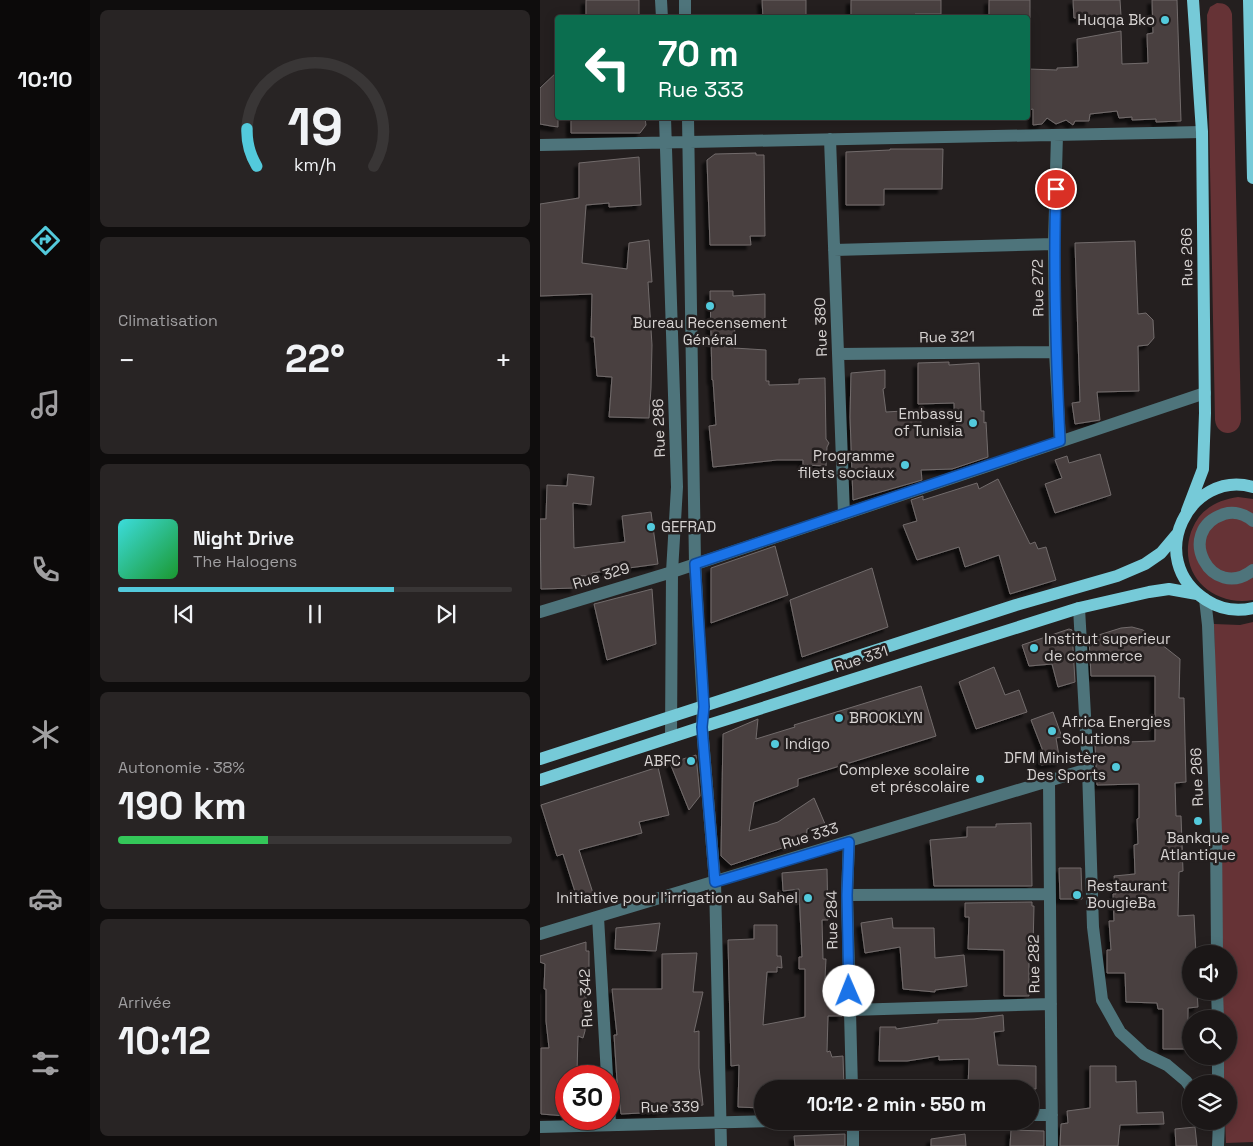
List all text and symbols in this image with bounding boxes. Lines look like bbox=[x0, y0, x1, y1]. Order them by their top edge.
place label: Huqqa Bko bbox=[1077, 10, 1155, 29]
marker: Huqqa Bko bbox=[1159, 14, 1171, 26]
text: 70 m bbox=[658, 32, 739, 76]
icon: left bbox=[575, 35, 640, 100]
text: 10:10 bbox=[18, 65, 72, 93]
text: Rue 333 bbox=[658, 75, 744, 103]
text: 19 bbox=[287, 94, 343, 160]
text: km/h bbox=[294, 153, 336, 176]
pin bbox=[1035, 168, 1077, 210]
icon: arrive bbox=[1042, 175, 1070, 203]
icon: directions bbox=[28, 223, 63, 258]
street label: Rue 266 bbox=[1176, 227, 1197, 287]
street label: Rue 272 bbox=[1027, 259, 1048, 317]
street label: Rue 380 bbox=[810, 297, 831, 357]
marker: Bureau Recensement Général bbox=[704, 300, 716, 312]
text: Climatisation bbox=[118, 310, 218, 331]
place label: Bureau Recensement Général bbox=[633, 313, 787, 349]
street label: Rue 321 bbox=[919, 327, 975, 346]
text: 22° bbox=[285, 335, 345, 383]
text: − bbox=[118, 342, 135, 378]
text: + bbox=[495, 342, 512, 378]
icon: music bbox=[28, 387, 63, 422]
street label: Rue 286 bbox=[648, 398, 669, 458]
place label: Embassy of Tunisia bbox=[894, 404, 963, 440]
marker: Embassy of Tunisia bbox=[967, 417, 979, 429]
place label: Programme filets sociaux bbox=[798, 446, 895, 482]
marker: Programme filets sociaux bbox=[899, 459, 911, 471]
place label: GEFRAD bbox=[661, 517, 716, 536]
marker: GEFRAD bbox=[645, 521, 657, 533]
text: Night Drive bbox=[193, 526, 294, 551]
text: The Halogens bbox=[193, 551, 297, 572]
icon: phone bbox=[28, 552, 63, 587]
street label: Rue 329 bbox=[570, 558, 632, 593]
icon: previous bbox=[170, 600, 198, 628]
icon: pause bbox=[301, 600, 329, 628]
icon: next bbox=[432, 600, 460, 628]
place label: Institut superieur de commerce bbox=[1044, 629, 1171, 665]
street label: Rue 331 bbox=[831, 641, 890, 676]
marker: Institut superieur de commerce bbox=[1028, 642, 1040, 654]
place label: BROOKLYN bbox=[849, 708, 923, 727]
marker: BROOKLYN bbox=[833, 712, 845, 724]
place label: Africa Energies Solutions bbox=[1062, 712, 1171, 748]
icon: climate bbox=[28, 717, 63, 752]
marker: Africa Energies Solutions bbox=[1046, 725, 1058, 737]
place label: Indigo bbox=[785, 734, 830, 753]
marker: Indigo bbox=[769, 738, 781, 750]
street label: Rue 266 bbox=[1186, 747, 1207, 807]
place label: DFM Ministère Des Sports bbox=[1004, 748, 1106, 784]
place label: ABFC bbox=[644, 751, 681, 770]
marker: ABFC bbox=[685, 755, 697, 767]
text: Autonomie · 38% bbox=[118, 757, 245, 778]
place label: Complexe scolaire et préscolaire bbox=[839, 760, 970, 796]
marker: DFM Ministère Des Sports bbox=[1110, 761, 1122, 773]
marker: Complexe scolaire et préscolaire bbox=[974, 773, 986, 785]
text: 190 km bbox=[118, 782, 247, 830]
marker: Bankque Atlantique bbox=[1192, 815, 1204, 827]
street label: Rue 333 bbox=[779, 818, 841, 853]
place label: Bankque Atlantique bbox=[1160, 828, 1236, 864]
place label: Restaurant BougieBa bbox=[1087, 876, 1168, 912]
icon: car bbox=[28, 881, 63, 916]
place label: Initiative pour l'irrigation au Sahel bbox=[556, 888, 798, 907]
marker: Restaurant BougieBa bbox=[1071, 889, 1083, 901]
street label: Rue 284 bbox=[821, 890, 842, 950]
marker: Initiative pour l'irrigation au Sahel bbox=[802, 892, 814, 904]
street label: Rue 282 bbox=[1023, 934, 1044, 994]
map controls bbox=[1182, 945, 1237, 1130]
button: sound bbox=[1182, 945, 1237, 1000]
position arrow bbox=[822, 964, 874, 1016]
street label: Rue 342 bbox=[574, 968, 597, 1028]
text: Arrivée bbox=[118, 992, 171, 1013]
button: search bbox=[1182, 1010, 1237, 1065]
text: 10:12 bbox=[118, 1017, 211, 1065]
icon: filters bbox=[28, 1046, 63, 1081]
speed limit sign: 30 bbox=[555, 1065, 620, 1130]
button: layers bbox=[1182, 1075, 1237, 1130]
text: 10:12 · 2 min · 550 m bbox=[807, 1092, 986, 1117]
street label: Rue 339 bbox=[640, 1096, 699, 1117]

